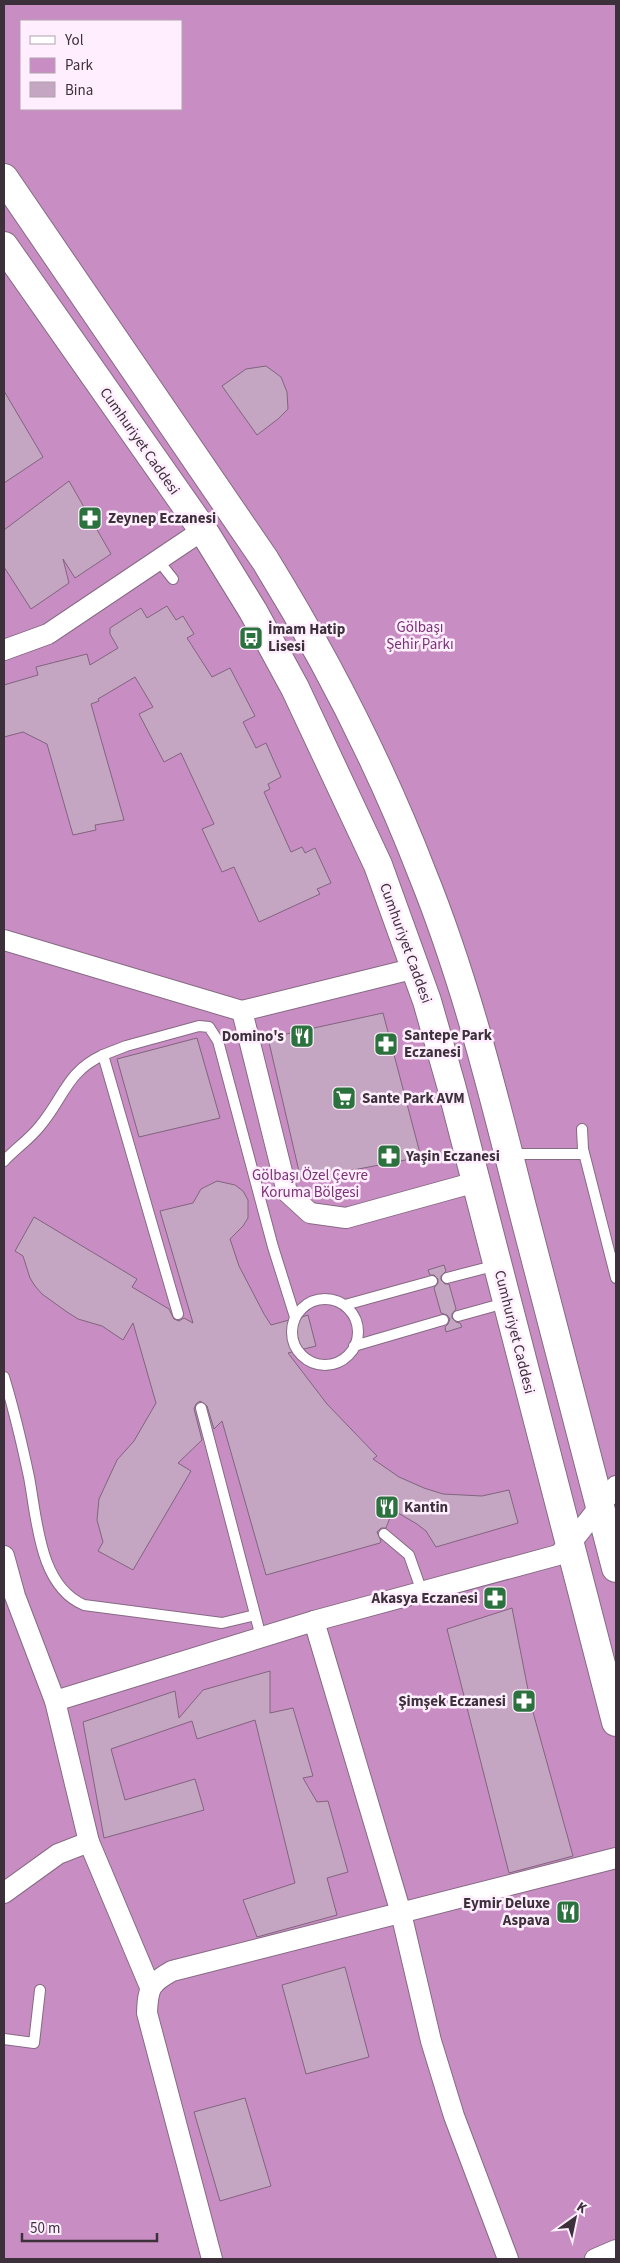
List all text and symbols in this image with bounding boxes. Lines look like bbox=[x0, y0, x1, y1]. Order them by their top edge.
legend bbox=[20, 20, 182, 110]
text: Yol bbox=[64, 30, 84, 51]
text: Park bbox=[65, 55, 94, 76]
text: Bina bbox=[65, 80, 93, 101]
street label: Cumhuriyet Caddesi bbox=[95, 383, 185, 499]
pharmacy icon: Zeynep Eczanesi bbox=[77, 505, 103, 531]
place label: Zeynep Eczanesi bbox=[108, 508, 216, 529]
park label: Gölbaşı Şehir Parkı bbox=[386, 617, 454, 655]
place label: İmam Hatip Lisesi bbox=[268, 619, 346, 657]
bus stop icon: İmam Hatip Lisesi bbox=[238, 625, 264, 651]
street label: Cumhuriyet Caddesi bbox=[374, 880, 437, 1006]
restaurant icon: Domino's bbox=[289, 1023, 315, 1049]
place label: Santepe Park Eczanesi bbox=[404, 1025, 493, 1063]
place label: Domino's bbox=[222, 1026, 284, 1047]
pharmacy icon: Santepe Park Eczanesi bbox=[373, 1031, 399, 1057]
supermarket icon: Sante Park AVM bbox=[331, 1085, 357, 1111]
place label: Sante Park AVM bbox=[362, 1088, 465, 1109]
pharmacy icon: Yaşin Eczanesi bbox=[376, 1143, 402, 1169]
place label: Yaşin Eczanesi bbox=[405, 1146, 500, 1167]
park label: Gölbaşı Özel Çevre Koruma Bölgesi bbox=[252, 1165, 368, 1203]
street label: Cumhuriyet Caddesi bbox=[489, 1268, 540, 1396]
restaurant icon: Kantin bbox=[374, 1494, 400, 1520]
place label: Kantin bbox=[404, 1497, 448, 1518]
pharmacy icon: Akasya Eczanesi bbox=[482, 1585, 508, 1611]
place label: Akasya Eczanesi bbox=[371, 1588, 478, 1609]
pharmacy icon: Şimşek Eczanesi bbox=[511, 1688, 537, 1714]
place label: Şimşek Eczanesi bbox=[398, 1691, 506, 1712]
place label: Eymir Deluxe Aspava bbox=[463, 1893, 550, 1931]
restaurant icon: Eymir Deluxe Aspava bbox=[555, 1899, 581, 1925]
north arrow bbox=[550, 2193, 600, 2243]
text: K bbox=[572, 2197, 591, 2219]
scale bar bbox=[22, 2210, 158, 2242]
text: 50 m bbox=[30, 2218, 60, 2239]

